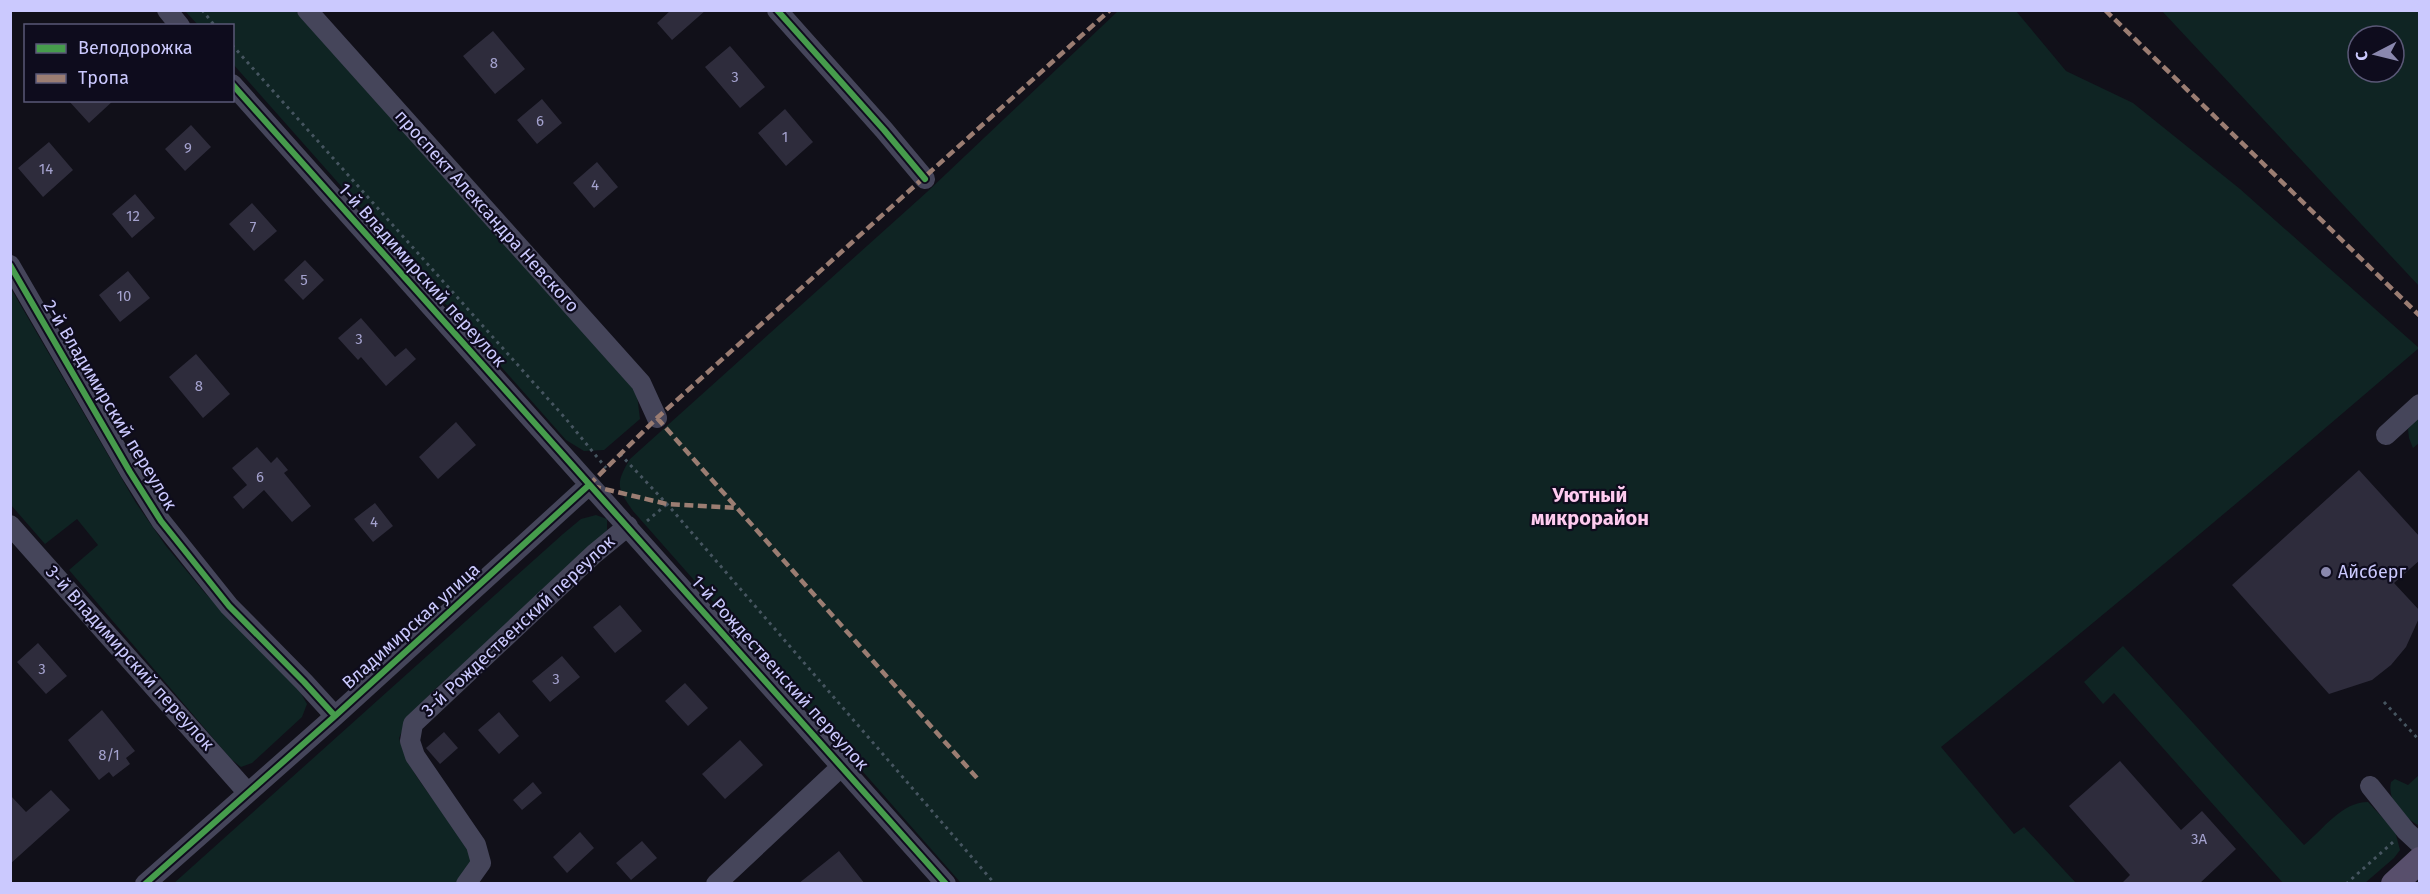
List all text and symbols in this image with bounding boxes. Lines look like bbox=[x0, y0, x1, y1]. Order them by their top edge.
legend bbox=[24, 24, 234, 102]
north arrow bbox=[2346, 24, 2406, 84]
text: Велодорожка bbox=[78, 37, 193, 59]
text: С bbox=[2352, 49, 2372, 61]
house number: 8 bbox=[490, 54, 498, 72]
text: Тропа bbox=[78, 67, 129, 89]
house number: 3 bbox=[731, 68, 739, 86]
street label: проспект Александра Невского bbox=[390, 105, 584, 317]
house number: 6 bbox=[536, 112, 544, 130]
house number: 1 bbox=[782, 128, 788, 146]
house number: 9 bbox=[184, 139, 192, 157]
house number: 14 bbox=[39, 160, 53, 178]
house number: 4 bbox=[591, 176, 599, 194]
street label: 1-й Владимирский переулок bbox=[333, 178, 511, 372]
house number: 12 bbox=[126, 207, 140, 225]
house number: 7 bbox=[250, 218, 257, 236]
house number: 5 bbox=[300, 271, 308, 289]
house number: 10 bbox=[117, 287, 131, 305]
street label: 2-й Владимирский переулок bbox=[38, 296, 182, 515]
house number: 3 bbox=[355, 330, 363, 348]
house number: 8 bbox=[195, 377, 203, 395]
house number: 6 bbox=[256, 468, 264, 486]
district label: Уютный микрорайон bbox=[1531, 483, 1649, 530]
house number: 4 bbox=[370, 513, 378, 531]
street label: 3-й Рождественский переулок bbox=[417, 531, 619, 721]
street label: Владимирская улица bbox=[338, 558, 484, 694]
street label: 3-й Владимирский переулок bbox=[41, 561, 219, 755]
place label: Айсберг bbox=[2338, 561, 2407, 583]
marker: Айсберг bbox=[2319, 565, 2333, 579]
street label: 1-й Рождественский переулок bbox=[687, 571, 874, 776]
house number: 3 bbox=[38, 660, 46, 678]
house number: 3 bbox=[552, 670, 560, 688]
house number: 8/1 bbox=[98, 746, 120, 764]
house number: 3А bbox=[2191, 830, 2207, 848]

